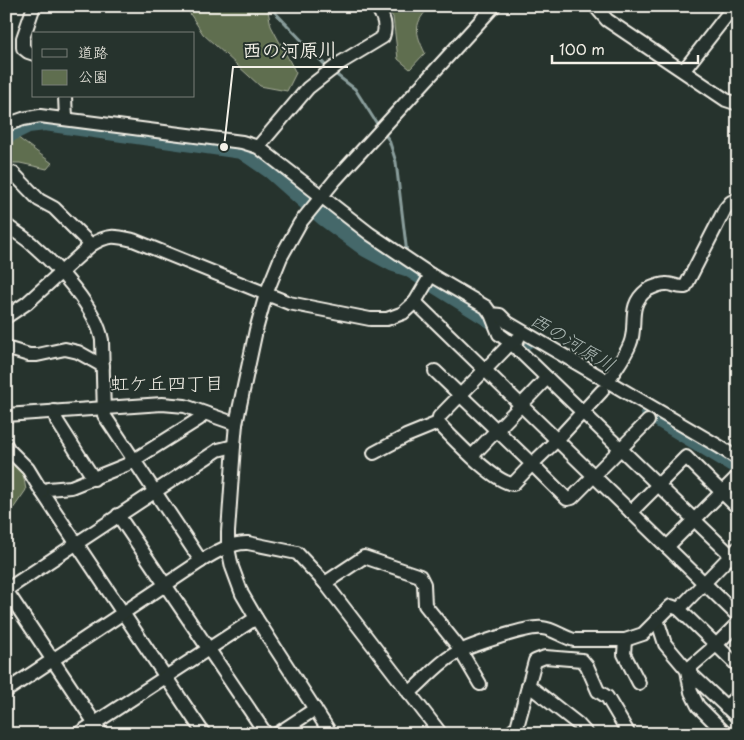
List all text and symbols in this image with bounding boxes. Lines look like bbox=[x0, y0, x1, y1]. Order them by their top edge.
legend bbox=[32, 32, 195, 98]
scale bar bbox=[552, 32, 698, 64]
callout: 西の河原川 bbox=[233, 33, 348, 67]
text: 西の河原川 bbox=[242, 35, 338, 63]
text: 100 m bbox=[559, 37, 605, 60]
text: 道路 bbox=[78, 40, 108, 63]
text: 公園 bbox=[78, 64, 108, 87]
water label: 西の河原川 bbox=[526, 305, 621, 378]
district label: 虹ケ丘四丁目 bbox=[110, 368, 224, 396]

